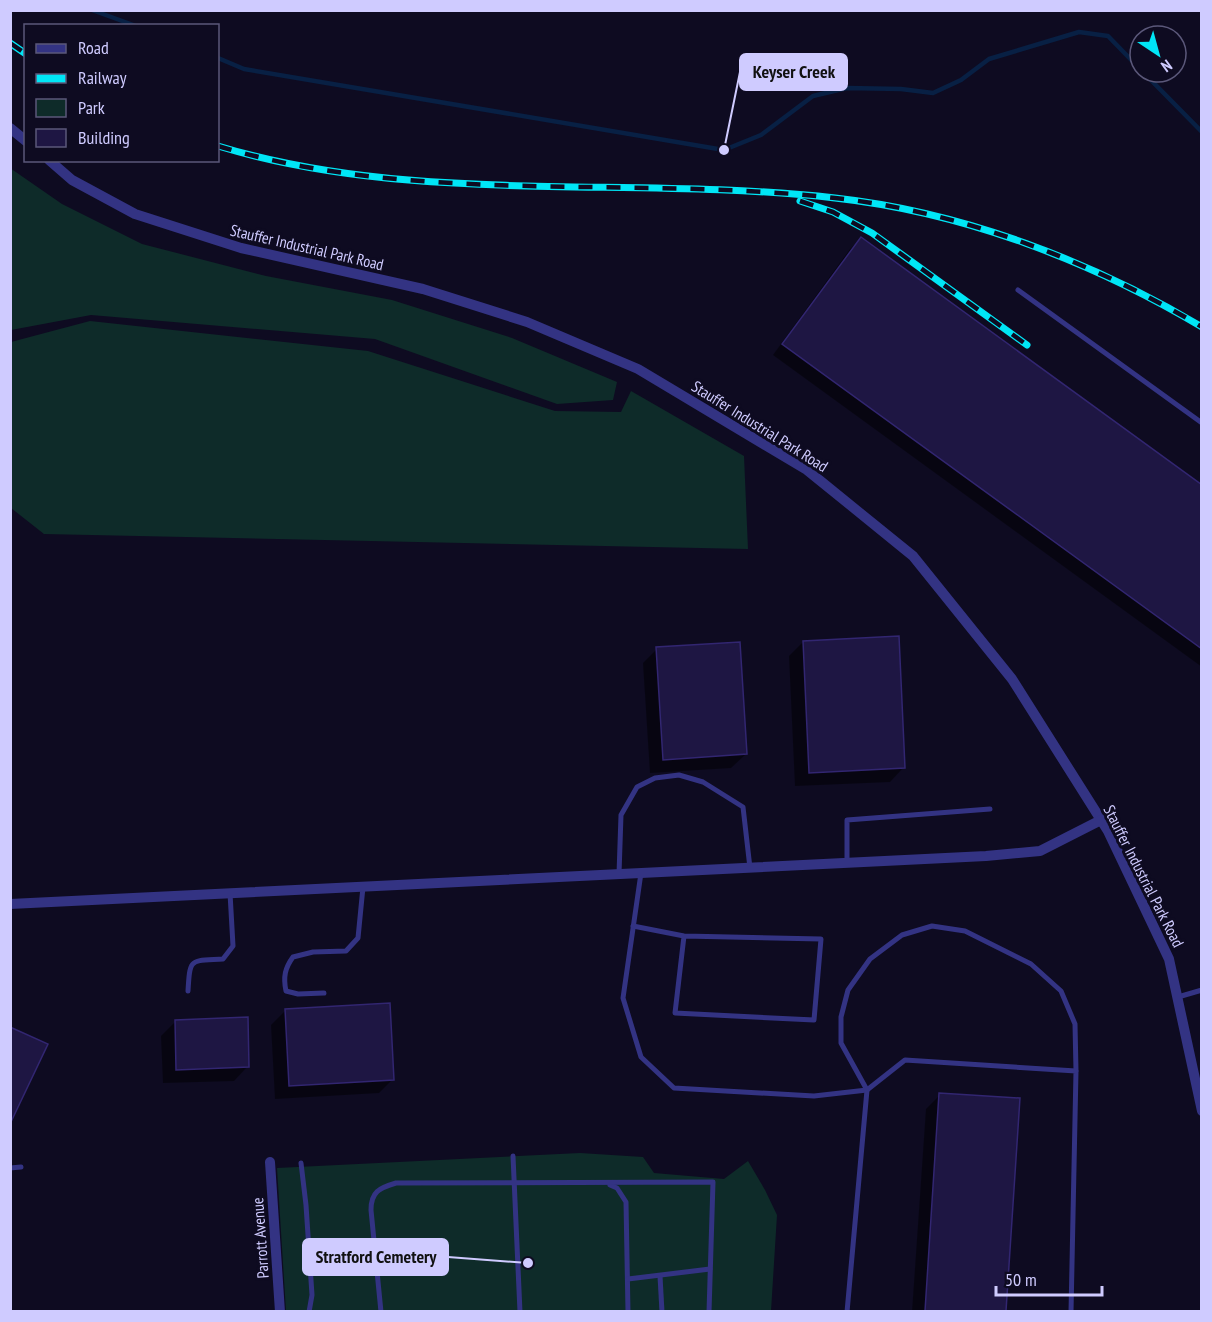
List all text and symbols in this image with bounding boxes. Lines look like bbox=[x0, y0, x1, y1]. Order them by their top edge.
legend bbox=[24, 24, 219, 162]
north arrow bbox=[1128, 24, 1188, 84]
text: Road bbox=[78, 36, 109, 59]
callout: Keyser Creek bbox=[740, 54, 847, 90]
text: N bbox=[1157, 56, 1176, 77]
text: Keyser Creek bbox=[753, 60, 836, 83]
text: Railway bbox=[78, 66, 127, 89]
text: Park bbox=[78, 96, 105, 119]
text: Building bbox=[78, 126, 130, 149]
street label: Stauffer Industrial Park Road bbox=[228, 220, 386, 274]
street label: Stauffer Industrial Park Road bbox=[688, 376, 832, 476]
street label: Stauffer Industrial Park Road bbox=[1099, 802, 1189, 951]
street label: Parrott Avenue bbox=[247, 1197, 273, 1279]
callout: Stratford Cemetery bbox=[303, 1239, 448, 1275]
text: Stratford Cemetery bbox=[315, 1245, 437, 1268]
scale bar bbox=[996, 1259, 1102, 1297]
text: 50 m bbox=[1005, 1268, 1037, 1291]

